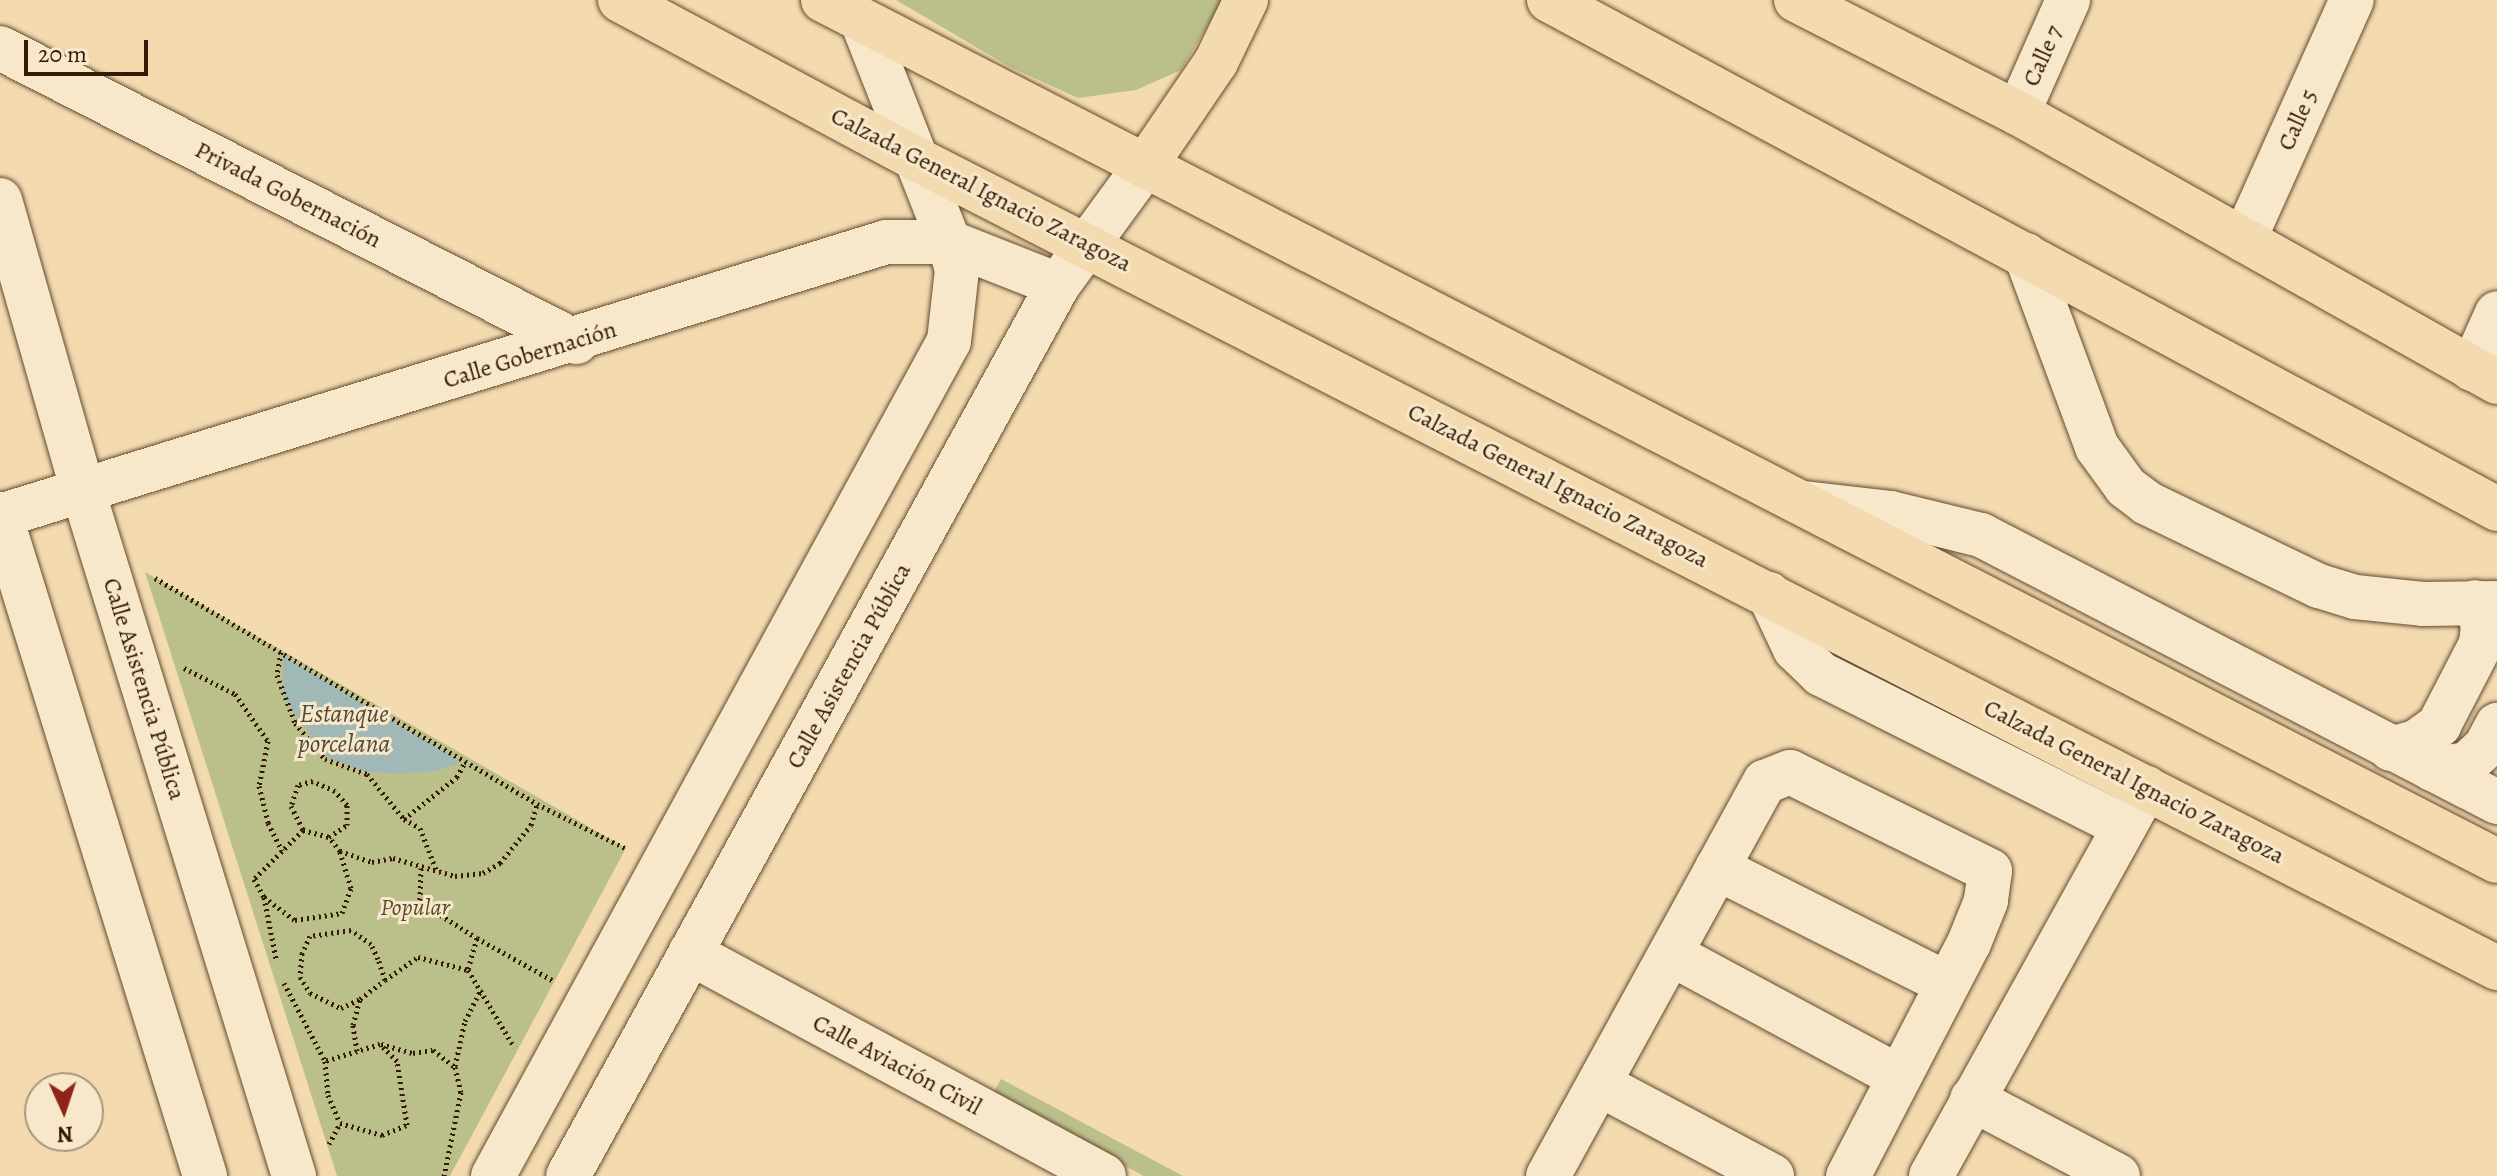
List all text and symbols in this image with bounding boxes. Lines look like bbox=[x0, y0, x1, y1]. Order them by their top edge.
street label: Calle 7 bbox=[2017, 21, 2069, 91]
scale bar bbox=[28, 24, 152, 74]
text: 20 m bbox=[38, 38, 87, 70]
street label: Calle 5 bbox=[2272, 85, 2324, 155]
street label: Calzada General Ignacio Zaragoza bbox=[826, 101, 1136, 279]
street label: Privada Gobernación bbox=[190, 136, 386, 254]
street label: Calle Gobernación bbox=[440, 315, 620, 395]
street label: Calzada General Ignacio Zaragoza bbox=[1403, 397, 1713, 575]
street label: Calle Asistencia Pública bbox=[781, 558, 917, 774]
street label: Calle Asistencia Pública bbox=[97, 575, 191, 803]
street label: Calzada General Ignacio Zaragoza bbox=[1979, 693, 2289, 871]
water label: Estanque porcelana bbox=[298, 698, 390, 760]
park label: Popular bbox=[380, 894, 450, 922]
street label: Calle Aviación Civil bbox=[808, 1008, 986, 1122]
north arrow bbox=[24, 1072, 104, 1152]
text: N bbox=[56, 1119, 74, 1149]

